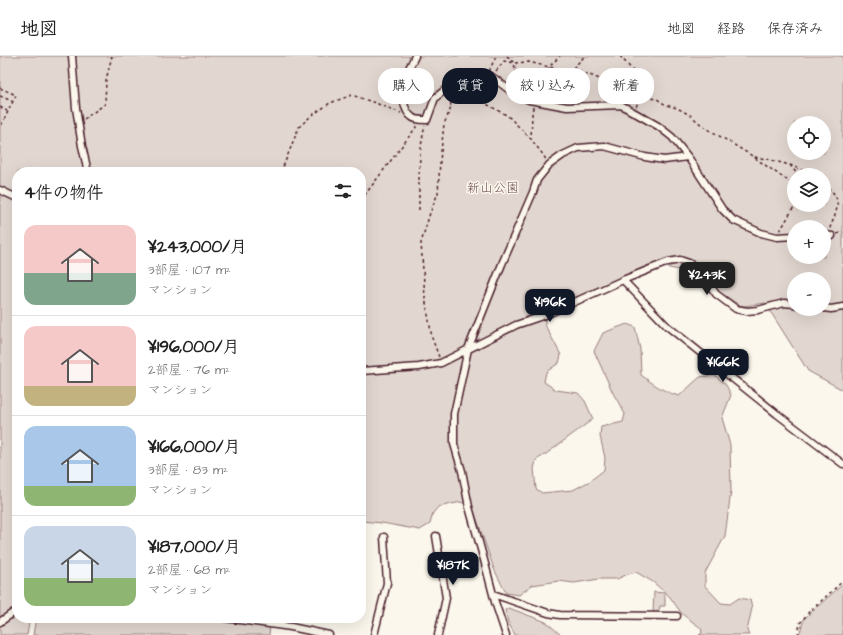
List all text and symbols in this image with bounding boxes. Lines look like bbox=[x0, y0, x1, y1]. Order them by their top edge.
text: 地図 bbox=[20, 16, 58, 43]
text: 地図 bbox=[667, 19, 695, 39]
text: 経路 bbox=[717, 19, 745, 39]
text: 保存済み bbox=[767, 19, 823, 39]
chip: 購入 bbox=[378, 68, 434, 104]
chip: 賃貸 bbox=[442, 68, 498, 104]
chip: 絞り込み bbox=[506, 68, 590, 104]
chip: 新着 bbox=[598, 68, 654, 104]
map controls bbox=[787, 116, 831, 316]
button: locate bbox=[787, 116, 831, 160]
button: layers bbox=[787, 168, 831, 212]
park label: 新山公園 bbox=[467, 179, 519, 197]
icon: filters bbox=[332, 180, 354, 202]
text: 4件の物件 bbox=[24, 181, 104, 205]
button: + bbox=[787, 220, 831, 264]
text: ¥243,000/月 bbox=[148, 235, 247, 259]
icon: home bbox=[56, 241, 104, 289]
text: 3部屋 · 107 m² bbox=[148, 261, 231, 279]
pin: ¥243K bbox=[679, 262, 735, 296]
text: ¥243K bbox=[688, 266, 726, 284]
button: − bbox=[787, 272, 831, 316]
text: マンション bbox=[148, 281, 212, 299]
pin: ¥196K bbox=[522, 289, 578, 323]
text: ¥196K bbox=[534, 293, 566, 311]
text: ¥196,000/月 bbox=[148, 335, 240, 359]
icon: home bbox=[56, 342, 104, 390]
pin: ¥166K bbox=[695, 349, 751, 383]
text: ¥166K bbox=[707, 353, 739, 371]
text: 2部屋 · 76 m² bbox=[148, 361, 230, 379]
text: マンション bbox=[148, 381, 212, 399]
text: ¥166,000/月 bbox=[148, 435, 241, 459]
icon: home bbox=[56, 442, 104, 490]
text: 3部屋 · 83 m² bbox=[148, 461, 228, 479]
text: マンション bbox=[148, 481, 212, 499]
text: ¥187,000/月 bbox=[148, 535, 241, 559]
icon: home bbox=[56, 542, 104, 590]
pin: ¥187K bbox=[425, 552, 481, 586]
text: ¥187K bbox=[437, 556, 469, 574]
text: 2部屋 · 68 m² bbox=[148, 561, 230, 579]
text: マンション bbox=[148, 581, 212, 599]

